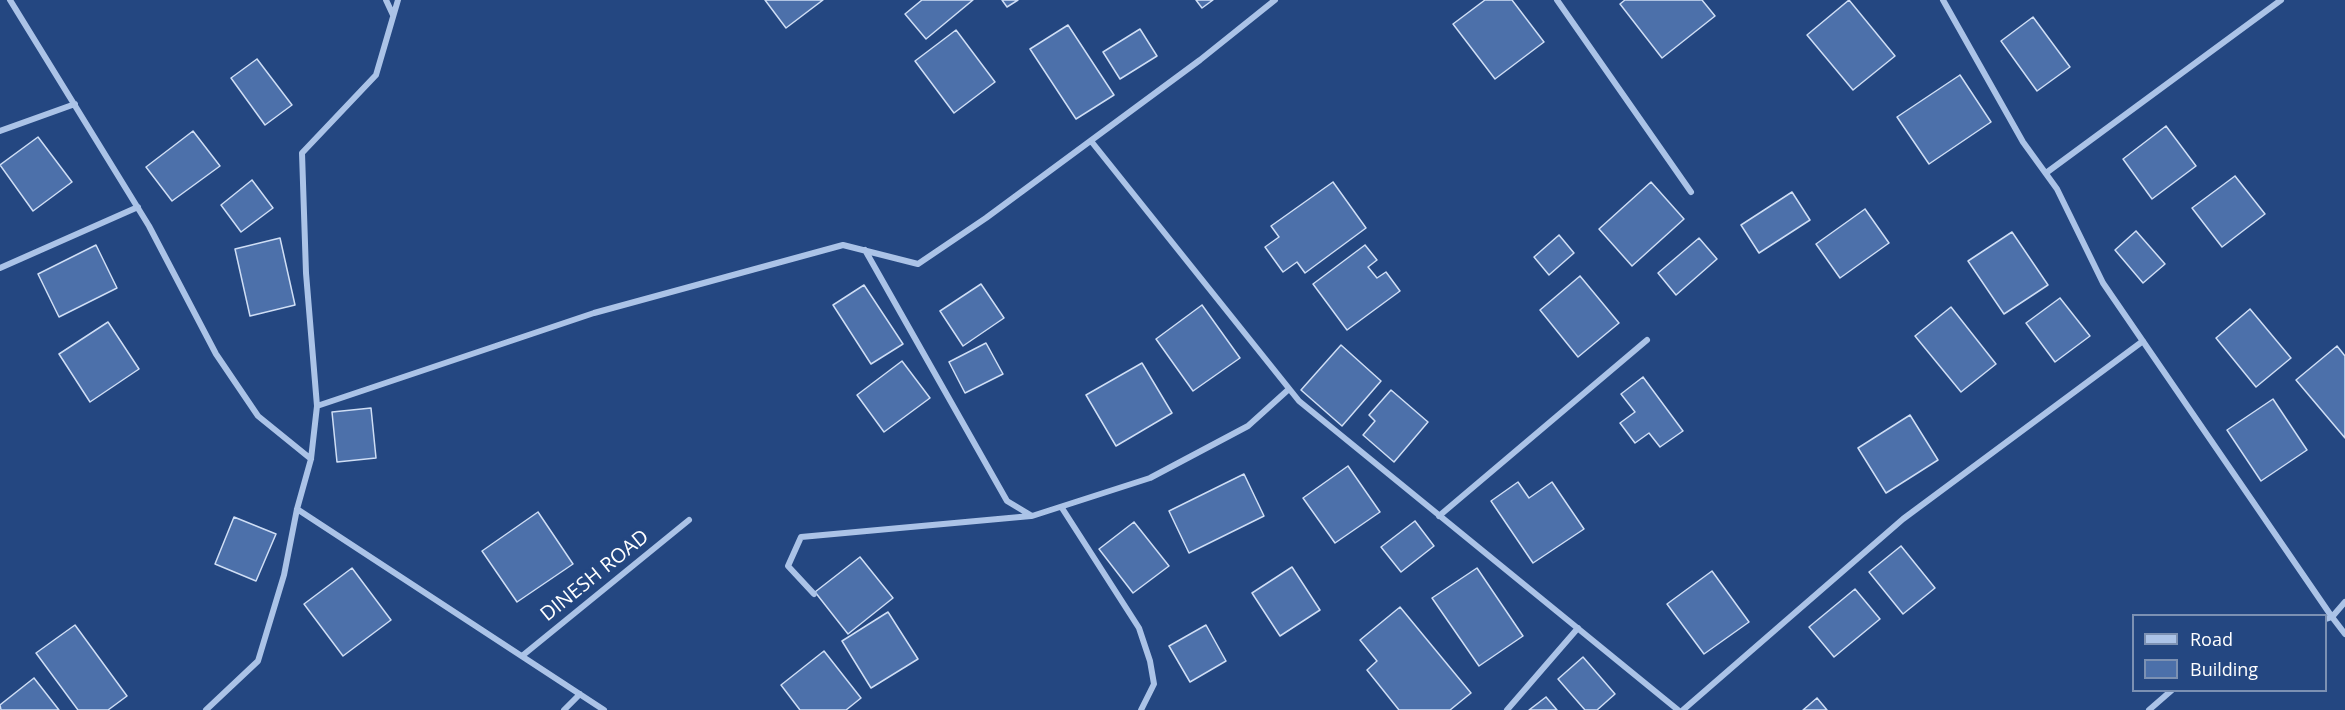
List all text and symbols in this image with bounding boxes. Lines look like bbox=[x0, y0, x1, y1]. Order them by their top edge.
street label: DINESH ROAD bbox=[536, 525, 654, 627]
legend bbox=[2132, 614, 2327, 692]
text: Road bbox=[2190, 627, 2233, 651]
text: Building bbox=[2190, 657, 2258, 681]

